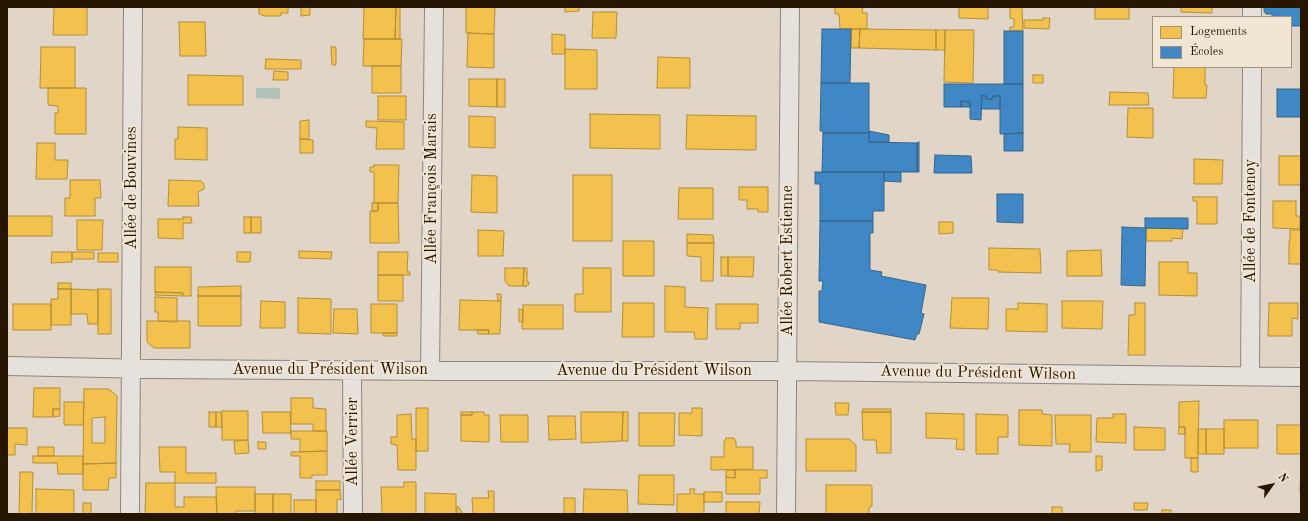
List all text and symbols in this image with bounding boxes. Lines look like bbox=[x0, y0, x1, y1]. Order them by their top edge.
legend bbox=[1152, 16, 1292, 68]
text: Logements bbox=[1190, 26, 1247, 38]
text: Écoles bbox=[1190, 46, 1223, 58]
street label: Allée François Marais bbox=[422, 113, 442, 265]
street label: Allée de Bouvines bbox=[122, 126, 142, 250]
street label: Allée de Fontenoy bbox=[1241, 159, 1261, 283]
street label: Allée Robert Estienne bbox=[778, 185, 798, 337]
street label: Avenue du Président Wilson bbox=[232, 360, 428, 380]
street label: Avenue du Président Wilson bbox=[556, 361, 752, 381]
street label: Avenue du Président Wilson bbox=[880, 362, 1076, 384]
street label: Allée Verrier bbox=[343, 397, 363, 487]
north arrow bbox=[1252, 465, 1292, 505]
text: N bbox=[1276, 472, 1289, 485]

